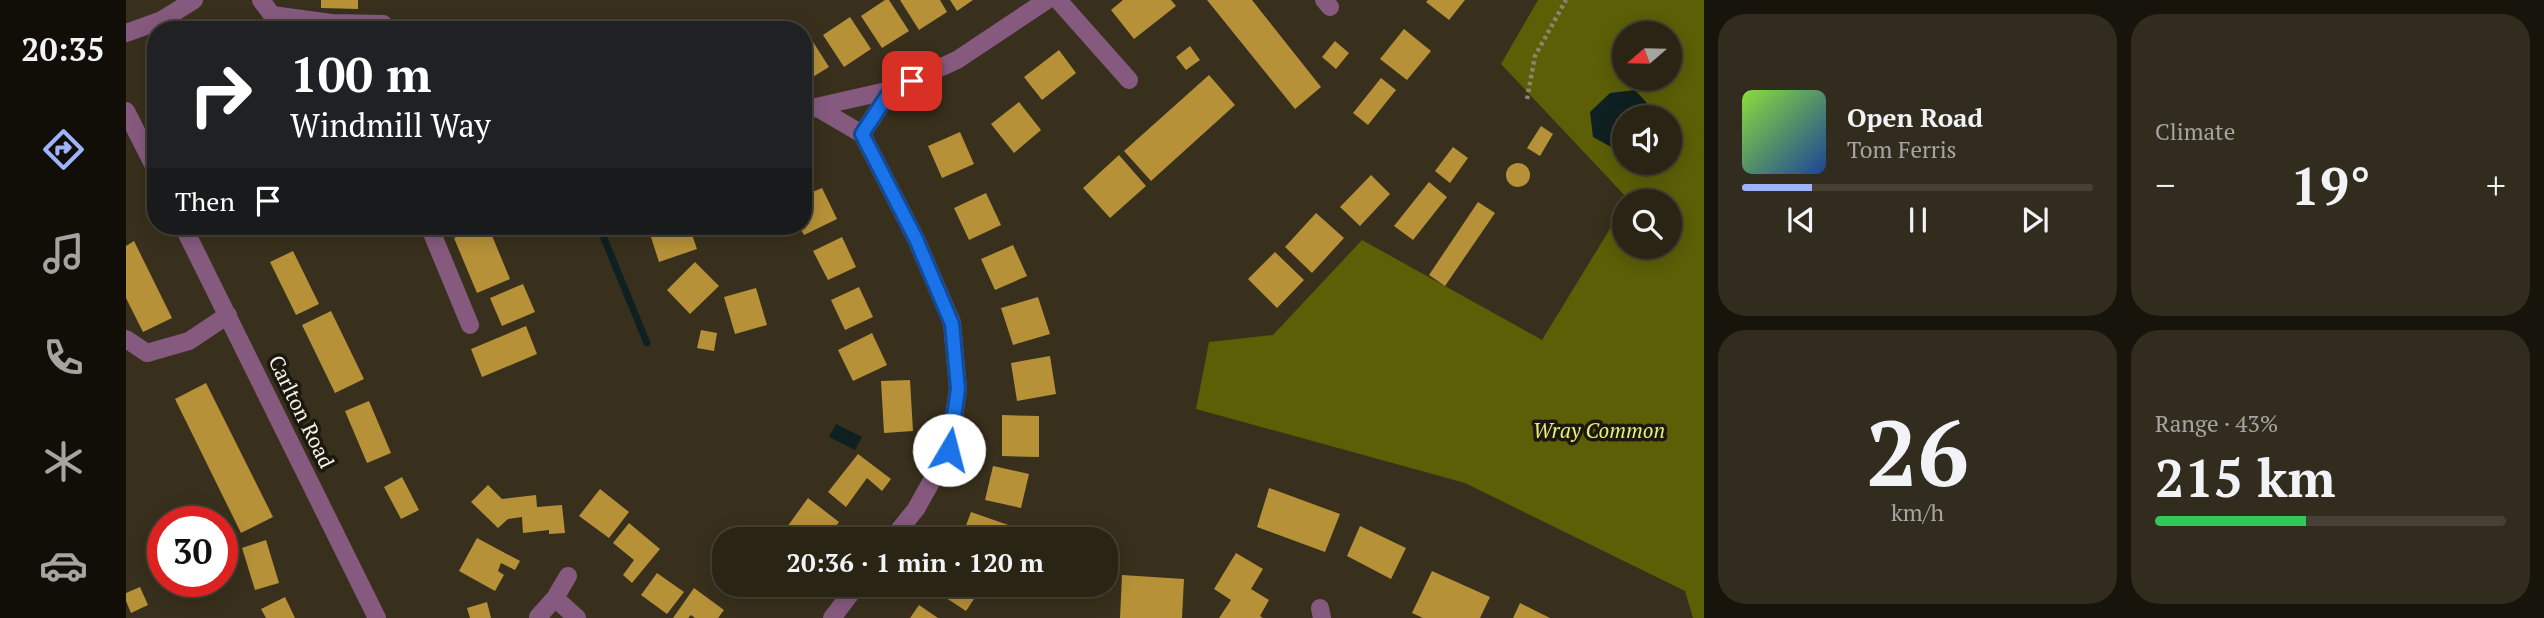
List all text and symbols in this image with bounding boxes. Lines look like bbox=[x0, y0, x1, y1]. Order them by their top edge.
north arrow bbox=[1612, 21, 1682, 91]
map controls bbox=[1612, 21, 1682, 259]
text: 20:35 bbox=[21, 28, 105, 70]
text: 100 m bbox=[290, 41, 432, 106]
icon: right bbox=[175, 49, 266, 140]
pin bbox=[882, 51, 942, 111]
icon: arrive bbox=[893, 62, 931, 100]
text: Open Road bbox=[1847, 100, 1983, 134]
text: Windmill Way bbox=[290, 104, 491, 146]
button: sound bbox=[1612, 105, 1682, 175]
text: Climate bbox=[2155, 116, 2235, 147]
icon: directions bbox=[39, 125, 88, 174]
text: Tom Ferris bbox=[1847, 134, 1957, 165]
text: 19° bbox=[2290, 151, 2371, 220]
text: − bbox=[2155, 160, 2175, 210]
text: + bbox=[2486, 160, 2506, 210]
icon: arrive bbox=[249, 182, 287, 220]
text: Then bbox=[175, 184, 235, 218]
button: search bbox=[1612, 189, 1682, 259]
icon: previous bbox=[1782, 201, 1820, 239]
icon: pause bbox=[1899, 201, 1937, 239]
icon: next bbox=[2016, 201, 2054, 239]
icon: music bbox=[39, 229, 88, 278]
icon: phone bbox=[39, 333, 88, 382]
street label: Carlton Road bbox=[262, 350, 341, 473]
text: 26 bbox=[1866, 391, 1969, 512]
text: Range · 43% bbox=[2155, 408, 2278, 439]
position arrow bbox=[912, 413, 986, 487]
park label: Wray Common bbox=[1533, 416, 1665, 444]
icon: climate bbox=[39, 437, 88, 486]
text: 215 km bbox=[2155, 443, 2336, 512]
text: km/h bbox=[1891, 497, 1944, 528]
speed limit sign: 30 bbox=[147, 506, 238, 597]
icon: car bbox=[39, 541, 88, 590]
text: 20:36 · 1 min · 120 m bbox=[786, 545, 1044, 579]

